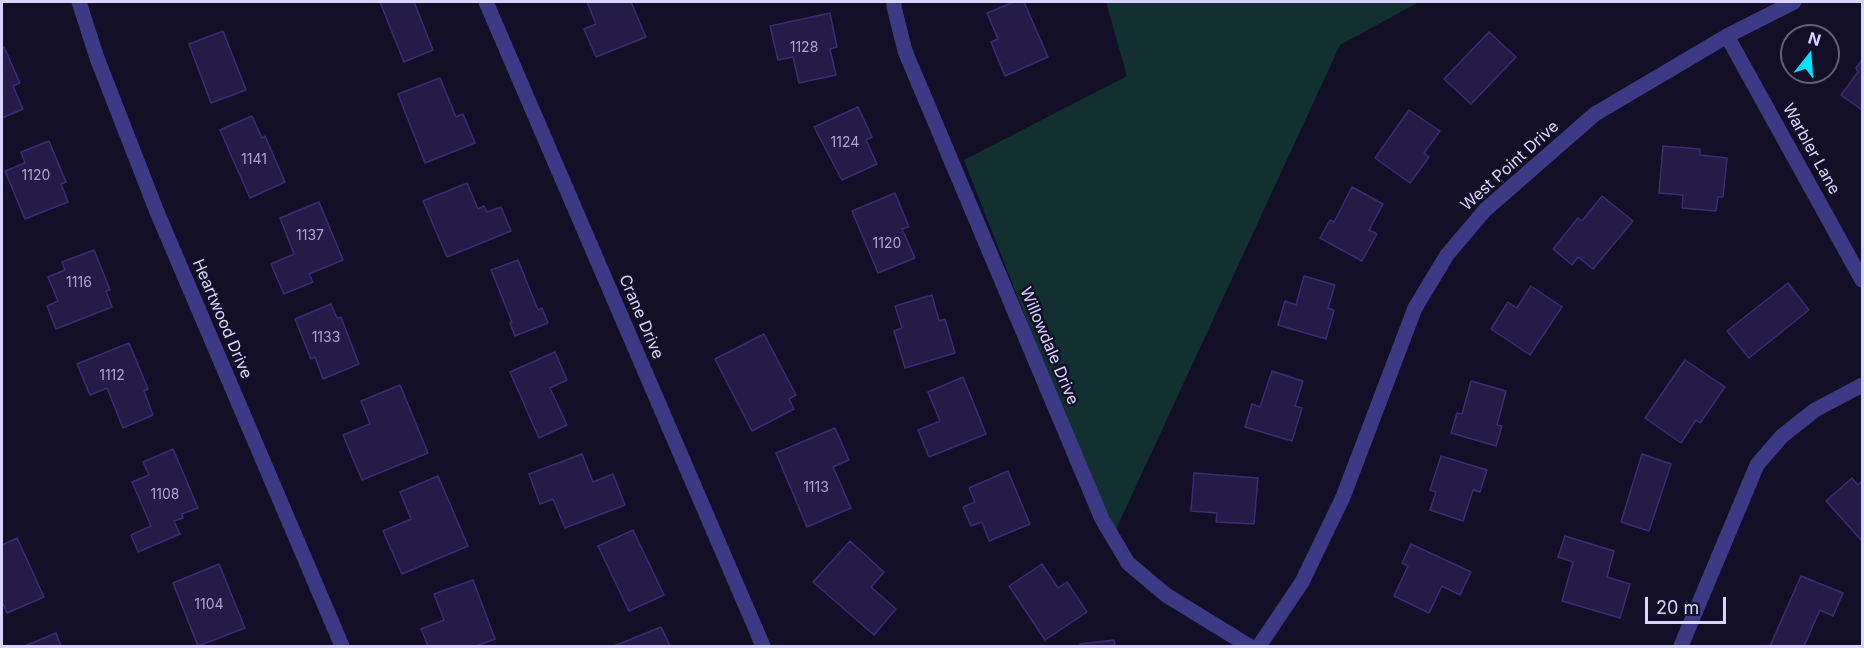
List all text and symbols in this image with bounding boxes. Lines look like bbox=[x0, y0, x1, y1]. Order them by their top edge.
north arrow bbox=[1780, 24, 1840, 84]
text: N bbox=[1806, 27, 1823, 50]
house number: 1128 bbox=[790, 40, 818, 56]
street label: Warbler Lane bbox=[1778, 100, 1844, 198]
street label: West Point Drive bbox=[1457, 117, 1563, 215]
house number: 1124 bbox=[831, 135, 859, 151]
house number: 1141 bbox=[241, 152, 267, 168]
house number: 1120 bbox=[22, 168, 50, 184]
house number: 1137 bbox=[296, 228, 324, 244]
house number: 1120 bbox=[873, 236, 901, 252]
street label: Heartwood Drive bbox=[188, 256, 256, 382]
street label: Crane Drive bbox=[615, 272, 667, 362]
house number: 1116 bbox=[66, 275, 92, 291]
street label: Willowdale Drive bbox=[1016, 284, 1082, 408]
house number: 1133 bbox=[312, 330, 340, 346]
house number: 1112 bbox=[99, 368, 125, 384]
house number: 1113 bbox=[803, 480, 829, 496]
house number: 1108 bbox=[151, 487, 179, 503]
scale bar bbox=[1648, 585, 1729, 623]
house number: 1104 bbox=[194, 597, 224, 613]
text: 20 m bbox=[1656, 597, 1699, 618]

